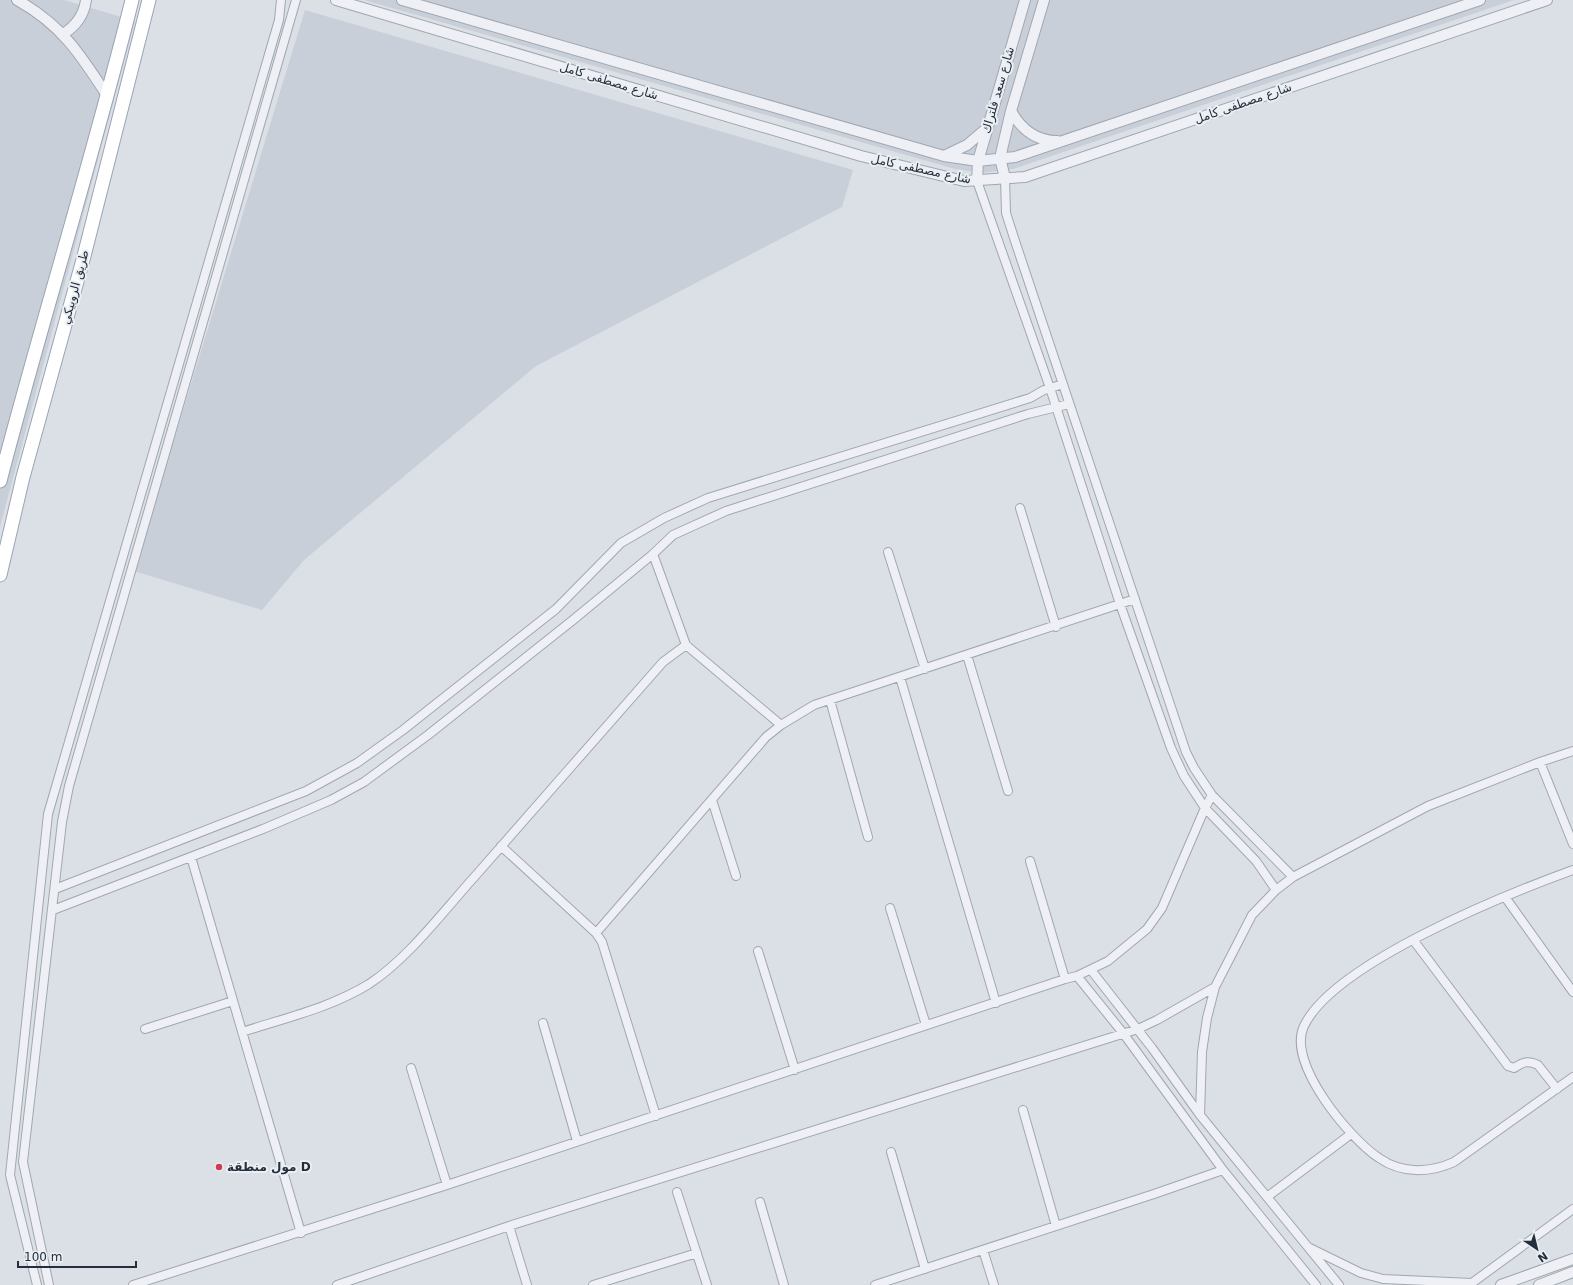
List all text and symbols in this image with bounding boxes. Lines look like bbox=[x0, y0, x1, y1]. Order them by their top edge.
street label: شارع سعد فلتراك bbox=[979, 45, 1018, 135]
street label: شارع مصطفى كامل bbox=[558, 59, 660, 104]
street label: شارع مصطفى كامل bbox=[1193, 80, 1294, 127]
street label: شارع مصطفى كامل bbox=[869, 152, 972, 187]
street label: طريق الروبيكي bbox=[58, 248, 93, 326]
place label: مول منطقة D bbox=[227, 1160, 311, 1175]
marker: مول منطقة D bbox=[214, 1162, 224, 1172]
north arrow bbox=[1517, 1229, 1557, 1269]
scale bar bbox=[18, 1243, 136, 1269]
text: N bbox=[1535, 1249, 1550, 1265]
text: 100 m bbox=[24, 1250, 62, 1264]

